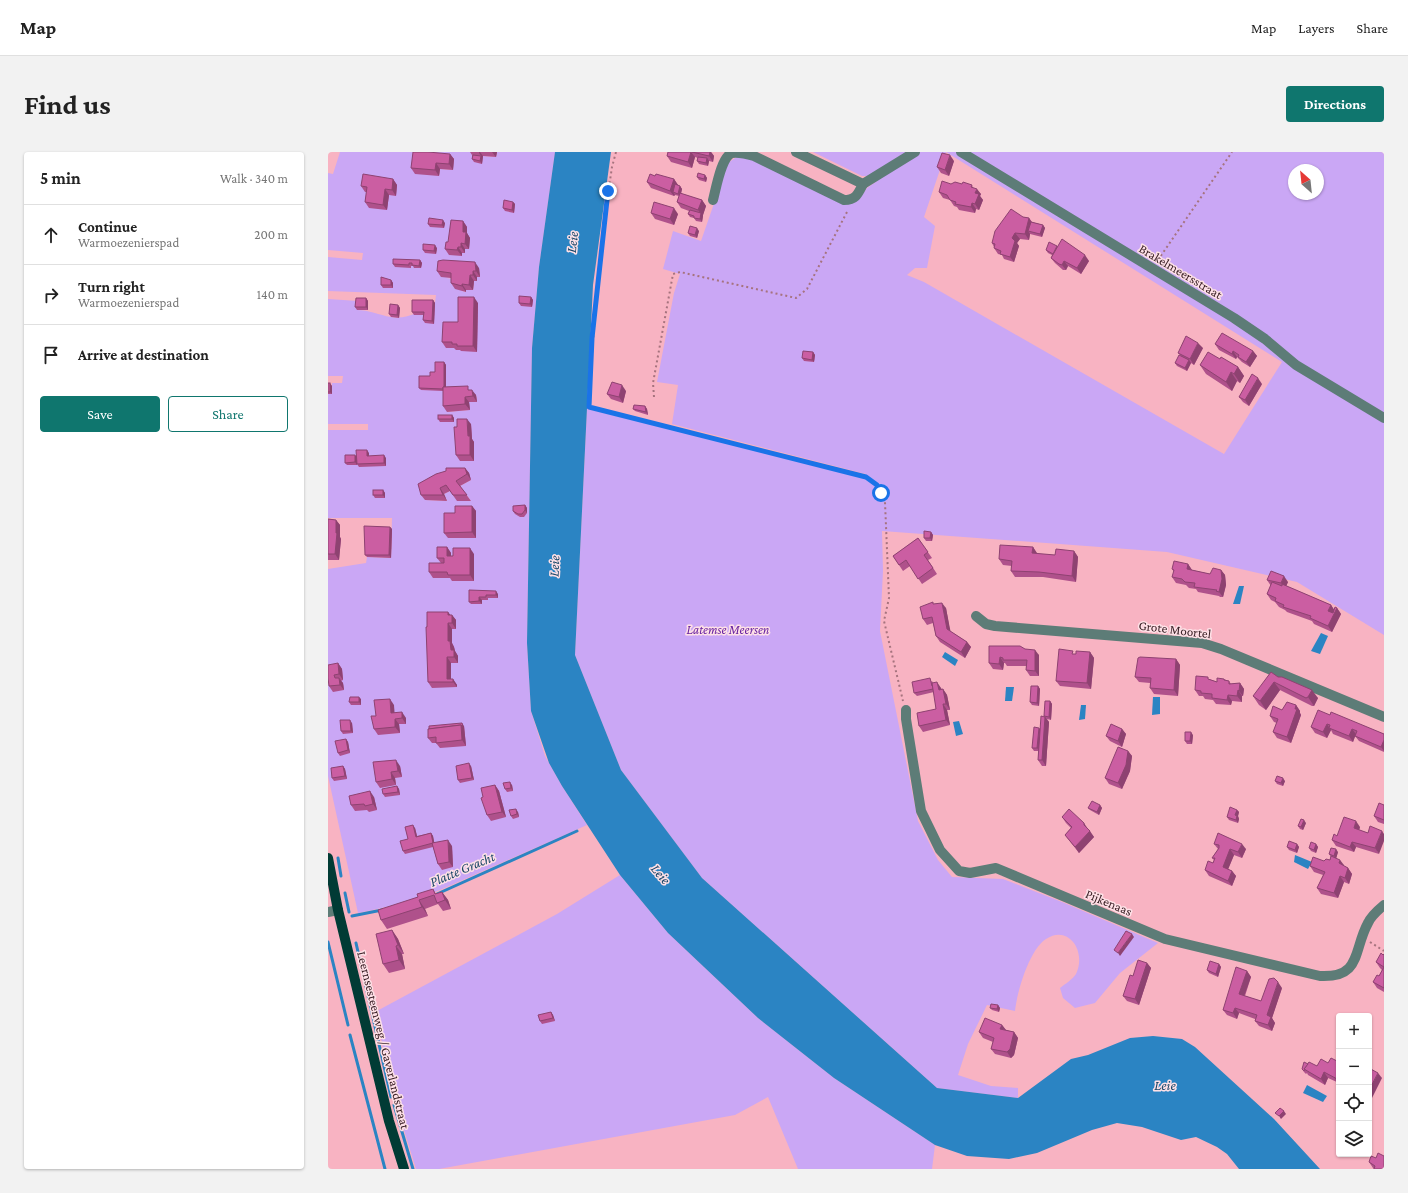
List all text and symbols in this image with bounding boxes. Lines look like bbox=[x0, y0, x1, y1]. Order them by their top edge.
text: Map bbox=[20, 17, 56, 38]
text: Map bbox=[1251, 20, 1276, 36]
text: Layers bbox=[1298, 20, 1335, 36]
text: Share bbox=[1357, 20, 1388, 36]
button: Directions bbox=[1286, 86, 1384, 122]
text: Find us bbox=[24, 89, 111, 120]
north arrow bbox=[1288, 164, 1324, 200]
text: 5 min bbox=[40, 169, 81, 188]
text: Walk · 340 m bbox=[220, 171, 288, 186]
route end bbox=[599, 182, 617, 200]
text: Continue bbox=[78, 219, 137, 235]
icon: ahead bbox=[40, 224, 62, 246]
text: 200 m bbox=[254, 227, 288, 242]
water label: Leie bbox=[563, 230, 581, 253]
text: Warmoezenierspad bbox=[78, 235, 179, 250]
street label: Brakelmeersstraat bbox=[1136, 241, 1226, 303]
text: Turn right bbox=[78, 279, 145, 295]
icon: right bbox=[40, 284, 62, 306]
text: 140 m bbox=[257, 287, 288, 302]
text: Warmoezenierspad bbox=[78, 295, 179, 310]
icon: arrive bbox=[40, 344, 62, 366]
text: Arrive at destination bbox=[78, 347, 209, 363]
button: Save bbox=[40, 396, 160, 432]
button: Share bbox=[168, 396, 288, 432]
route start bbox=[872, 484, 890, 502]
water label: Leie bbox=[545, 554, 563, 577]
street label: Grote Moortel bbox=[1138, 618, 1213, 641]
park label: Latemse Meersen bbox=[687, 622, 770, 637]
water label: Platte Gracht bbox=[427, 848, 498, 890]
water label: Leie bbox=[648, 861, 674, 888]
street label: Pijkenaas bbox=[1083, 886, 1134, 920]
street label: Leernsesteenweg / Gaverlandstraat bbox=[354, 950, 413, 1131]
map controls bbox=[1336, 1013, 1372, 1157]
button: + bbox=[1336, 1013, 1372, 1049]
button: − bbox=[1336, 1049, 1372, 1085]
water label: Leie bbox=[1154, 1077, 1176, 1093]
button: locate bbox=[1336, 1085, 1372, 1121]
button: layers bbox=[1336, 1121, 1372, 1157]

